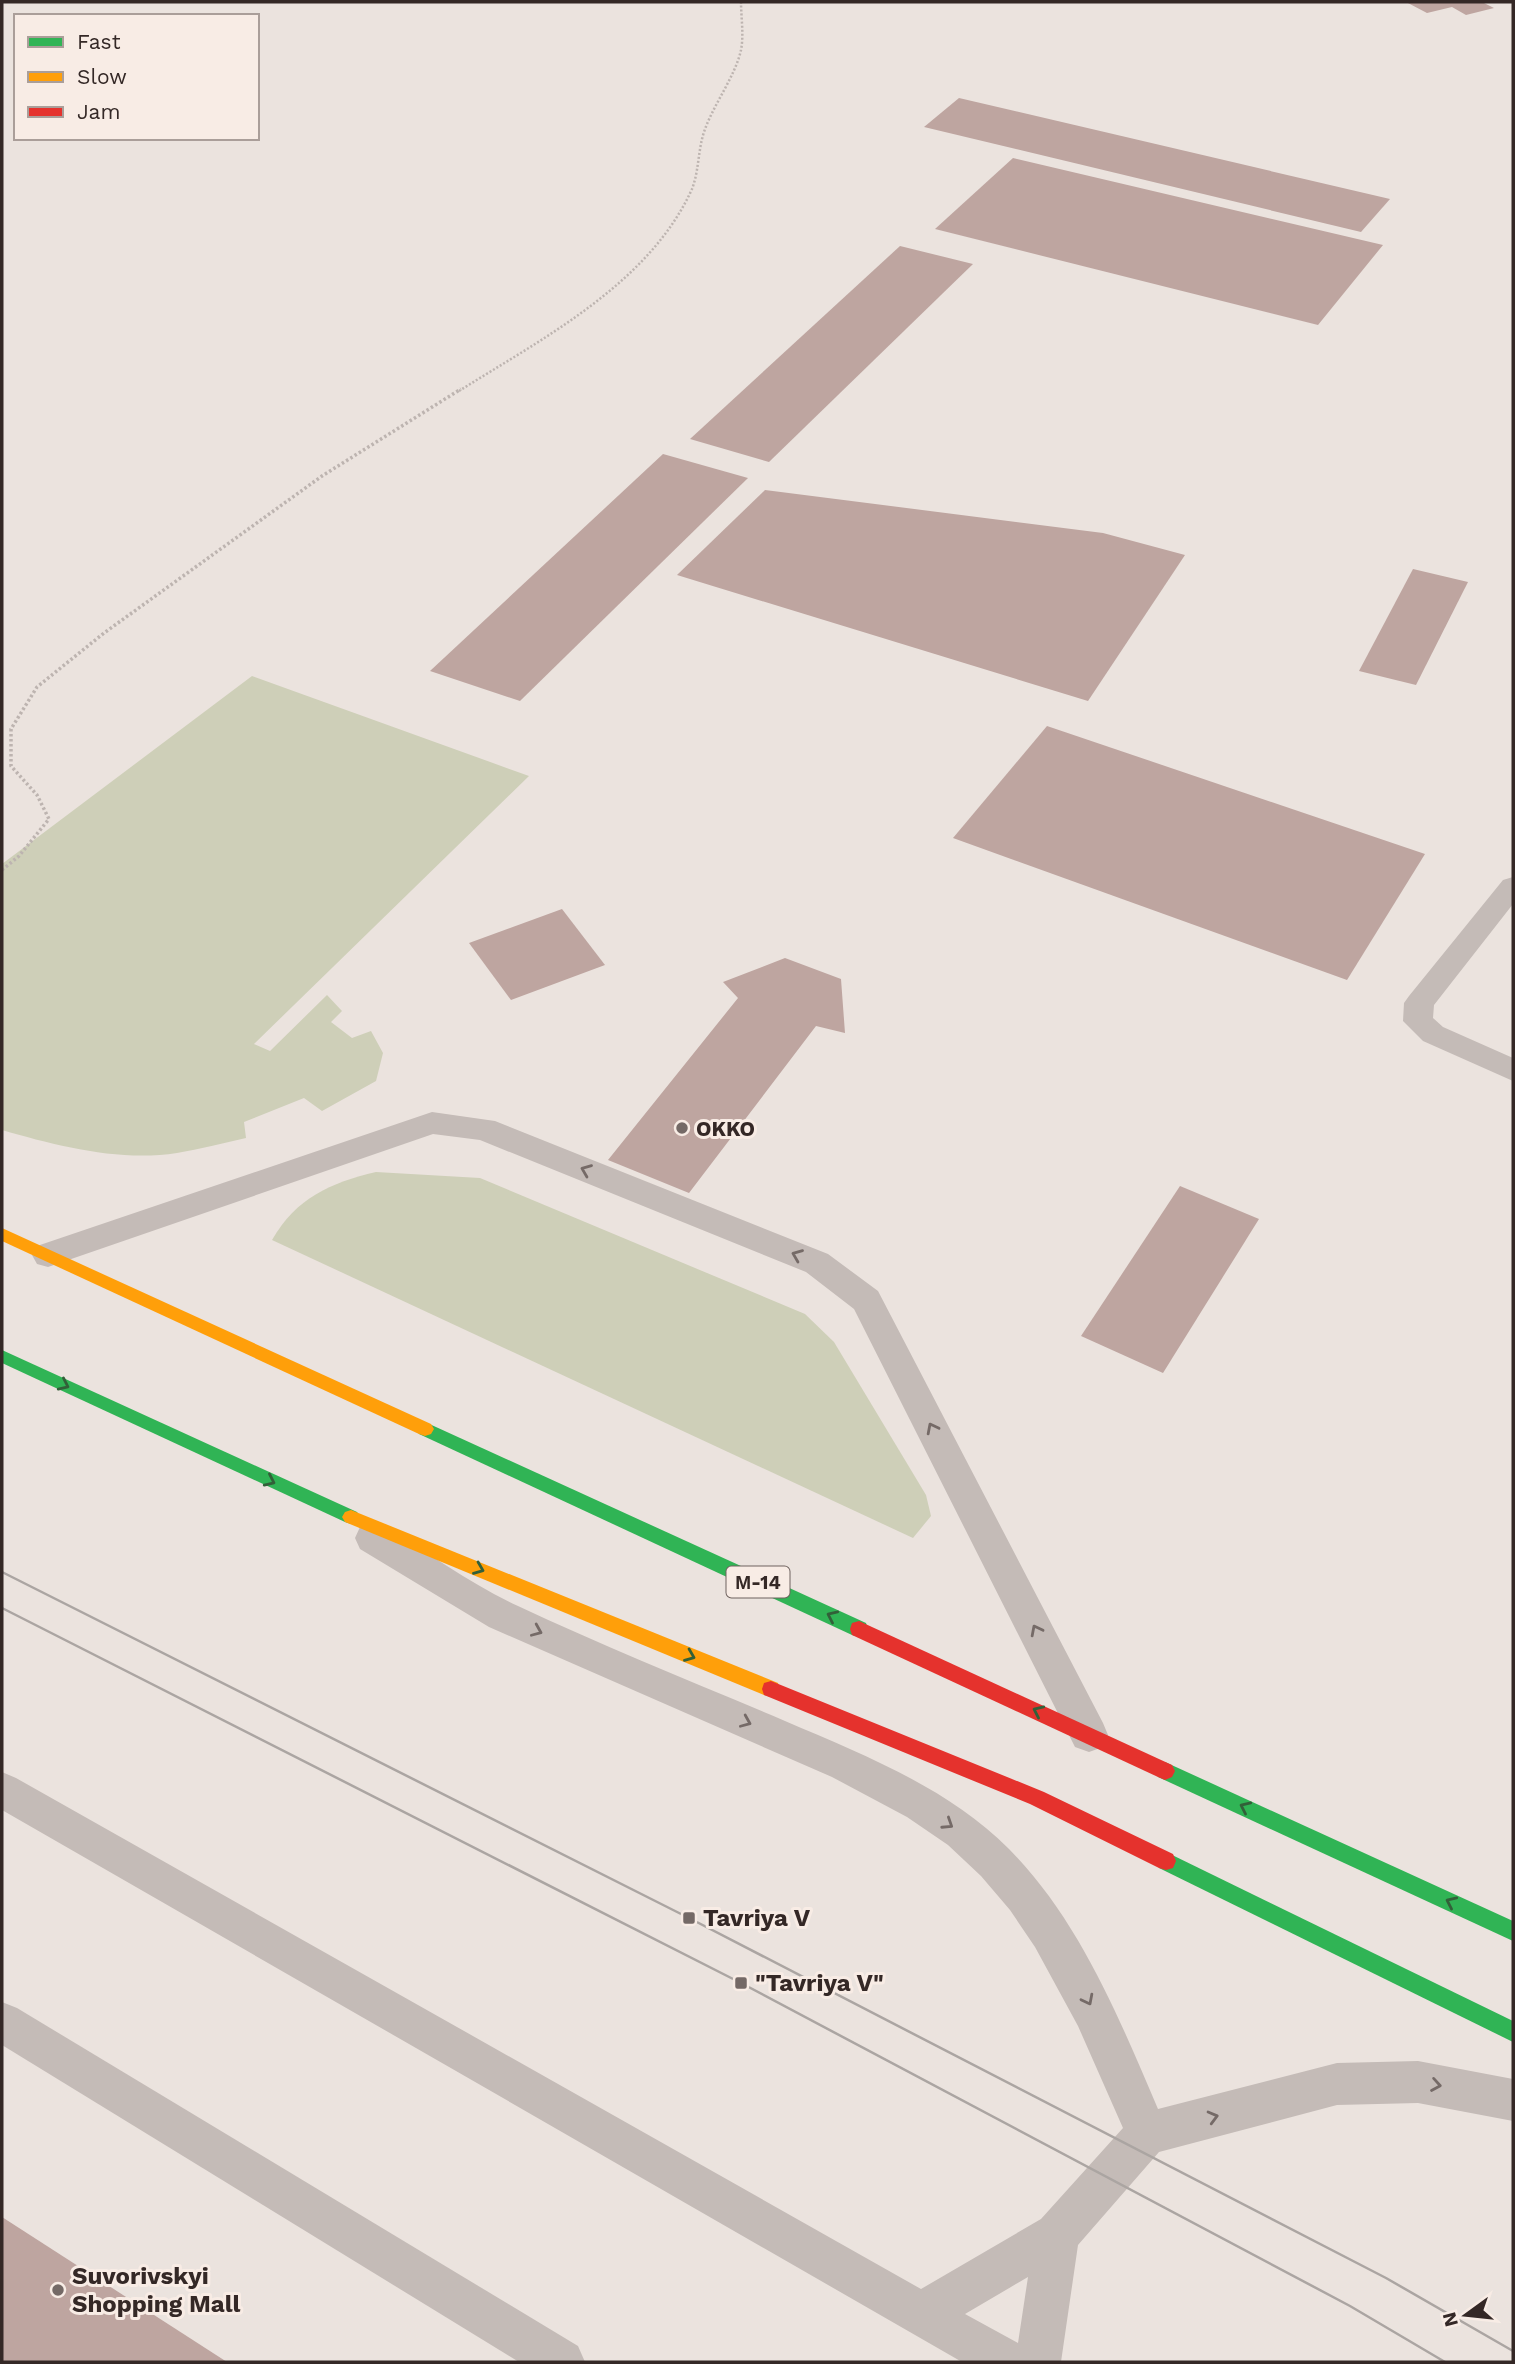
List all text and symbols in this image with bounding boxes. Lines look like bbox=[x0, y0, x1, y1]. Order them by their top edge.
legend bbox=[14, 14, 259, 140]
text: Fast bbox=[77, 29, 121, 54]
text: Slow bbox=[77, 64, 127, 89]
text: Jam bbox=[77, 99, 120, 124]
place label: OKKO bbox=[696, 1116, 755, 1141]
marker: OKKO bbox=[674, 1120, 690, 1136]
one-way arrow bbox=[580, 1164, 592, 1178]
one-way arrow bbox=[791, 1249, 803, 1263]
one-way arrow bbox=[56, 1376, 69, 1390]
one-way arrow bbox=[927, 1423, 940, 1435]
one-way arrow bbox=[263, 1473, 275, 1487]
one-way arrow bbox=[473, 1561, 485, 1575]
road number: М-14 bbox=[726, 1566, 790, 1598]
one-way arrow bbox=[827, 1610, 839, 1624]
one-way arrow bbox=[530, 1623, 542, 1637]
one-way arrow bbox=[1030, 1625, 1044, 1638]
one-way arrow bbox=[683, 1647, 695, 1661]
one-way arrow bbox=[1033, 1705, 1045, 1719]
one-way arrow bbox=[739, 1713, 751, 1727]
one-way arrow bbox=[1240, 1801, 1252, 1815]
one-way arrow bbox=[940, 1815, 953, 1828]
one-way arrow bbox=[1446, 1896, 1458, 1910]
place label: Tavriya V bbox=[703, 1904, 811, 1932]
marker: Tavriya V bbox=[681, 1910, 697, 1926]
place label: "Tavriya V" bbox=[755, 1969, 884, 1997]
marker: "Tavriya V" bbox=[733, 1975, 749, 1991]
one-way arrow bbox=[1080, 1993, 1094, 2005]
one-way arrow bbox=[1430, 2077, 1442, 2092]
one-way arrow bbox=[1207, 2111, 1219, 2125]
place label: Suvorivskyi Shopping Mall bbox=[72, 2262, 241, 2318]
north arrow bbox=[1431, 2280, 1501, 2350]
marker: Suvorivskyi Shopping Mall bbox=[50, 2282, 66, 2298]
text: N bbox=[1437, 2309, 1463, 2329]

